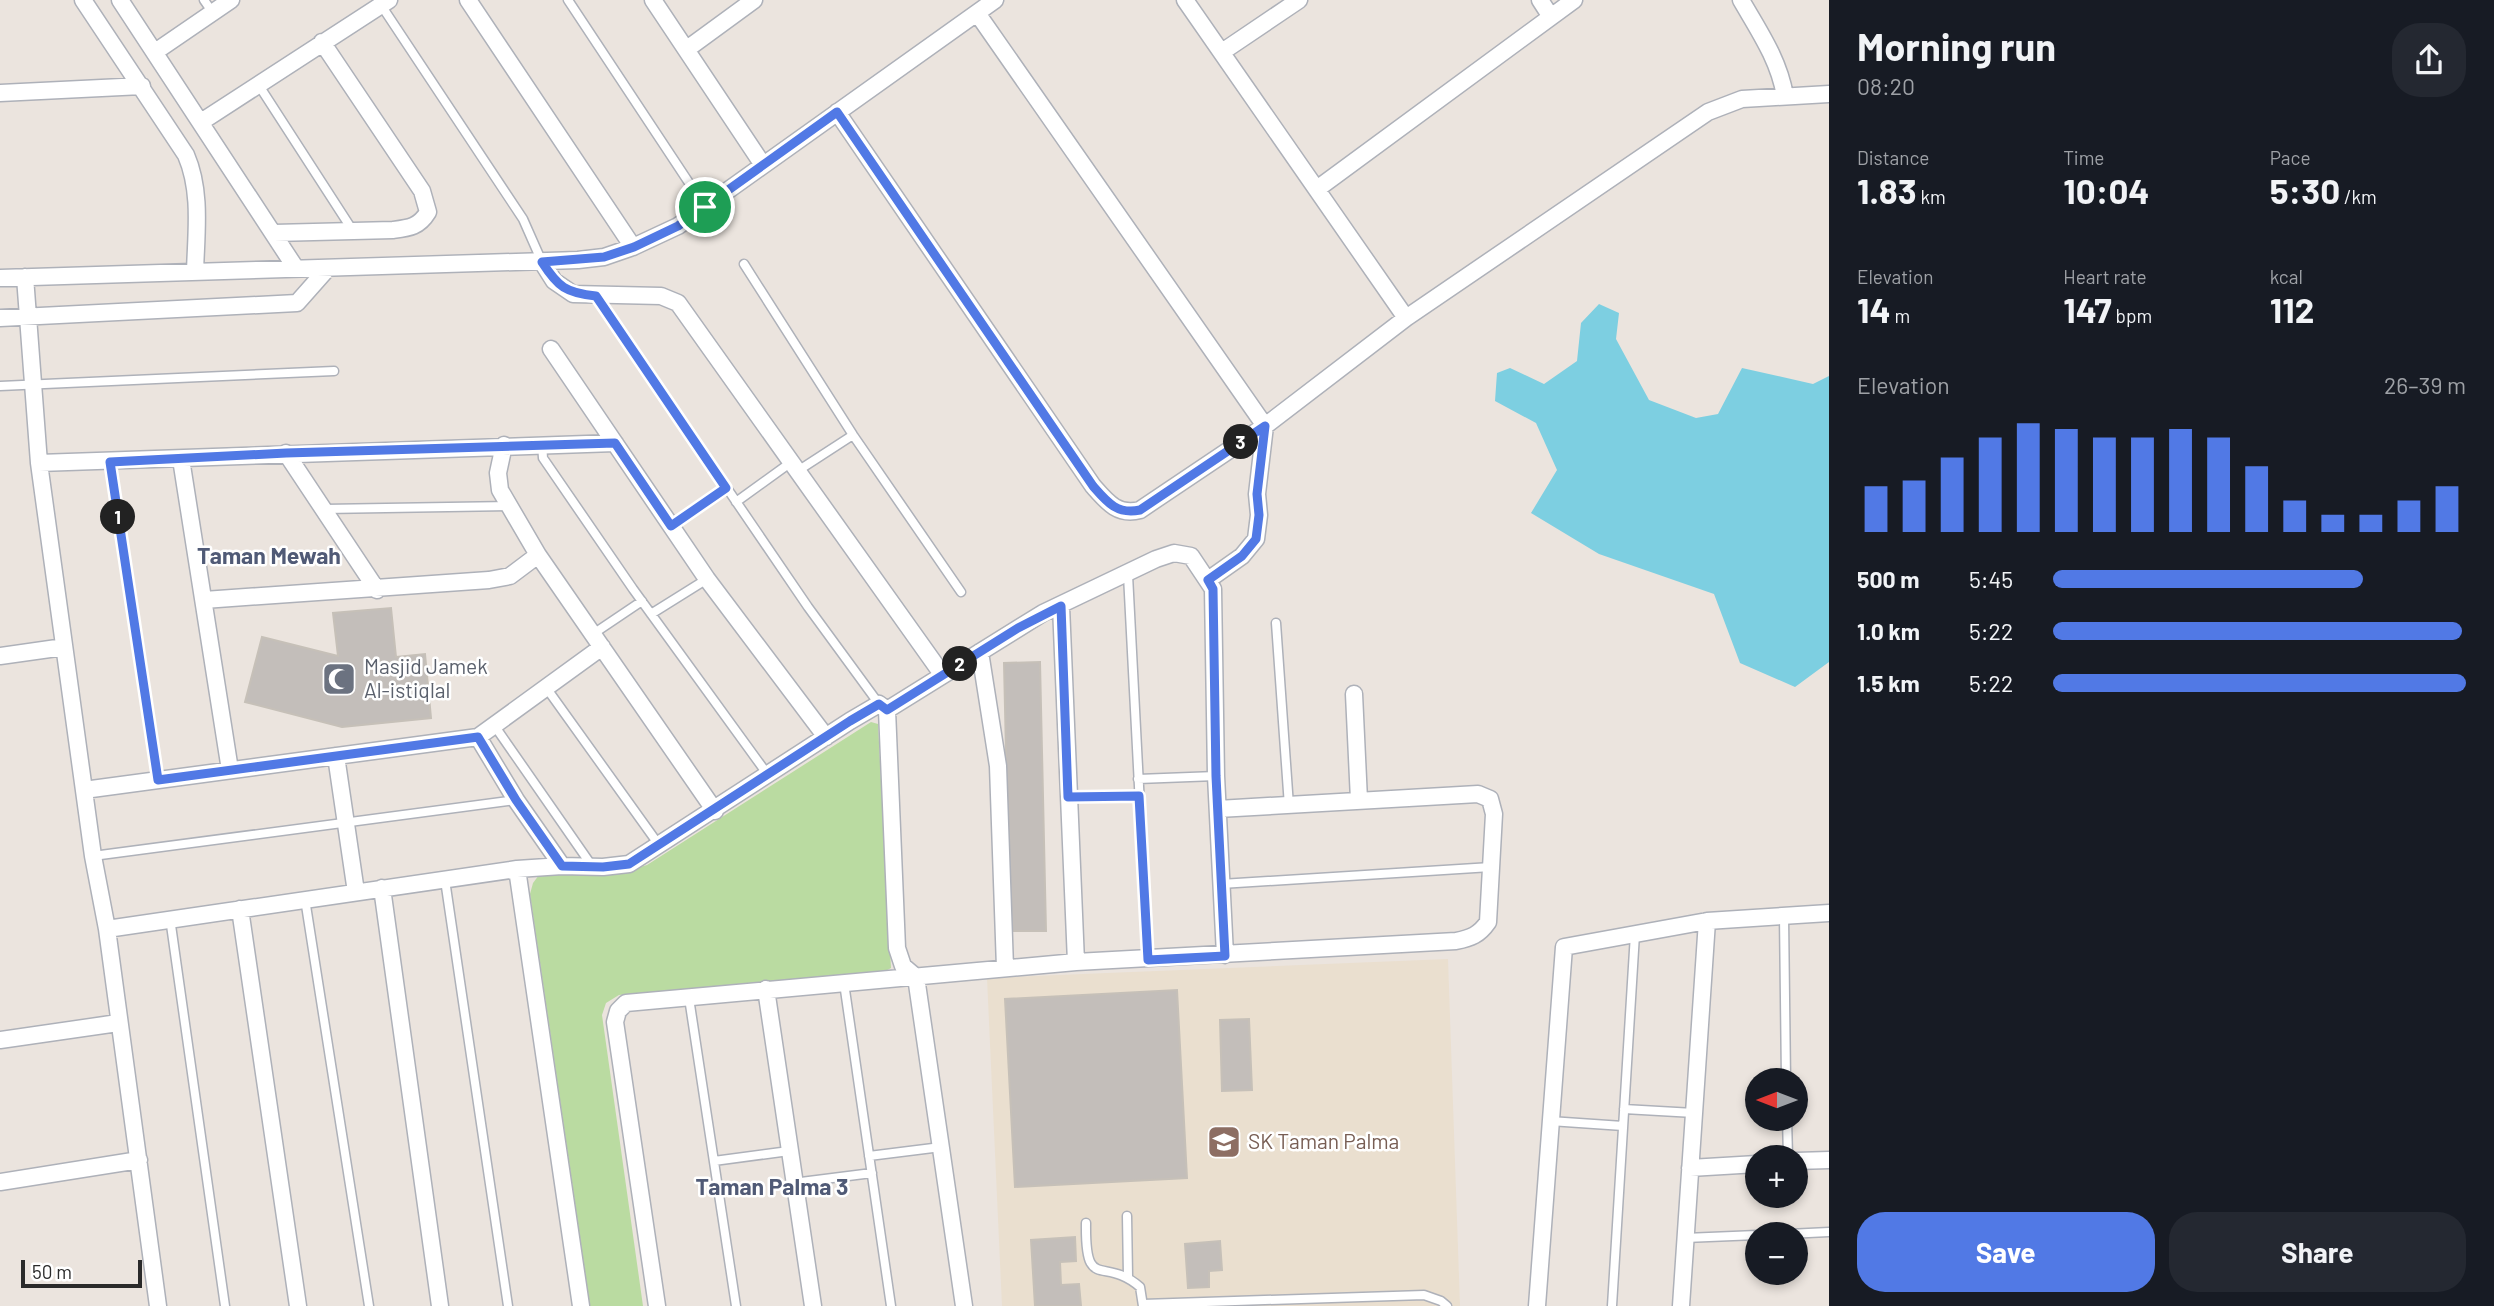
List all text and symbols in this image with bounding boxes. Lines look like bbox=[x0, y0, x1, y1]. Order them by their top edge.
text: Morning run bbox=[1857, 23, 2056, 69]
button: share bbox=[2392, 23, 2466, 97]
text: 08:20 bbox=[1857, 72, 1915, 100]
text: Distance bbox=[1857, 146, 1929, 169]
text: Time bbox=[2063, 146, 2104, 169]
text: Pace bbox=[2270, 146, 2311, 169]
text: 1.83 bbox=[1857, 169, 1917, 211]
text: 10:04 bbox=[2063, 169, 2150, 211]
text: 5:30 bbox=[2270, 169, 2340, 211]
pin bbox=[675, 177, 735, 237]
text: km bbox=[1917, 185, 1946, 208]
text: /km bbox=[2340, 185, 2377, 208]
icon: arrive bbox=[686, 188, 724, 226]
text: Elevation bbox=[1857, 265, 1934, 288]
text: Heart rate bbox=[2063, 265, 2147, 288]
text: kcal bbox=[2270, 265, 2303, 288]
text: 14 bbox=[1857, 288, 1891, 330]
text: 147 bbox=[2063, 288, 2112, 330]
text: 112 bbox=[2270, 288, 2314, 330]
text: m bbox=[1891, 304, 1910, 327]
text: bpm bbox=[2112, 304, 2152, 327]
text: Elevation bbox=[1857, 371, 1950, 399]
text: 26–39 m bbox=[2384, 371, 2466, 399]
pin: 3 bbox=[1224, 424, 1258, 460]
text: 3 bbox=[1235, 430, 1246, 453]
pin: 1 bbox=[100, 500, 136, 534]
text: 1 bbox=[114, 505, 121, 528]
district label: Taman Mewah bbox=[197, 541, 341, 569]
text: 500 m bbox=[1857, 565, 1919, 593]
text: 5:45 bbox=[1969, 565, 2013, 593]
text: 1.0 km bbox=[1857, 617, 1920, 645]
text: 5:22 bbox=[1969, 617, 2013, 645]
pin: 2 bbox=[942, 646, 978, 682]
text: 2 bbox=[954, 652, 965, 675]
place label: Masjid Jamek Al-istiqlal bbox=[364, 653, 488, 702]
mosque icon: Masjid Jamek Al-istiqlal bbox=[320, 660, 358, 698]
text: 1.5 km bbox=[1857, 669, 1920, 697]
text: 5:22 bbox=[1969, 669, 2013, 697]
north arrow bbox=[1745, 1068, 1808, 1130]
map controls bbox=[1745, 1068, 1808, 1285]
school or university icon: SK Taman Palma bbox=[1205, 1123, 1243, 1161]
place label: SK Taman Palma bbox=[1248, 1128, 1399, 1153]
button: + bbox=[1745, 1145, 1808, 1208]
district label: Taman Palma 3 bbox=[696, 1172, 849, 1200]
button: Save bbox=[1857, 1212, 2155, 1292]
button: Share bbox=[2169, 1212, 2466, 1292]
button: − bbox=[1745, 1222, 1808, 1285]
scale bar bbox=[21, 1257, 142, 1289]
text: 50 m bbox=[32, 1260, 72, 1283]

